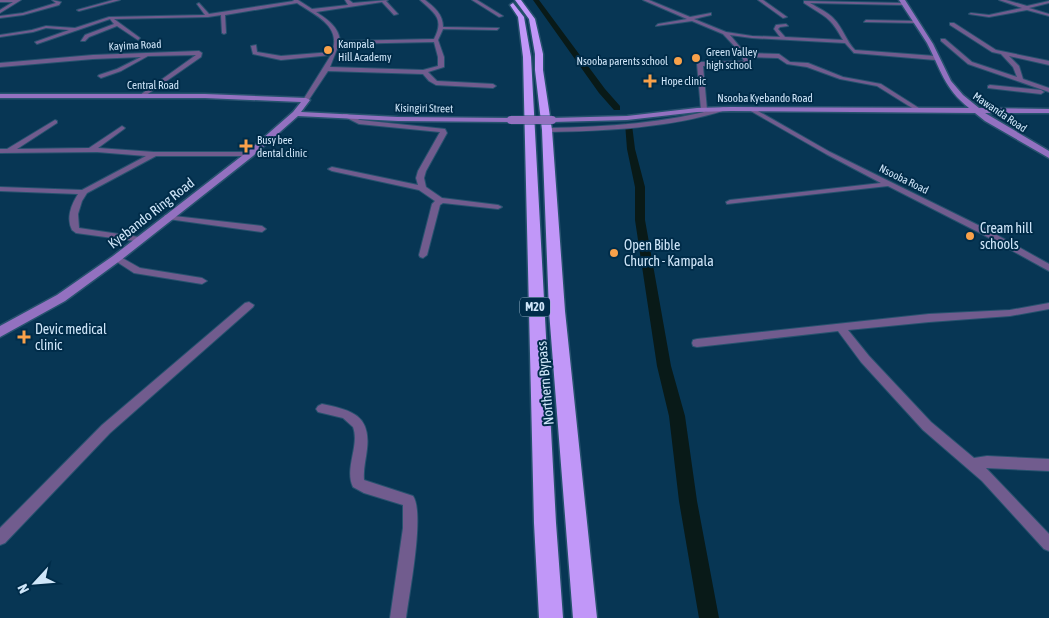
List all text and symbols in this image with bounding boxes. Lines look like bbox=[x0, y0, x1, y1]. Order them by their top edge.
street label: Kayima Road bbox=[108, 38, 162, 52]
place label: Kampala Hill Academy bbox=[338, 38, 392, 63]
marker: Kampala Hill Academy bbox=[322, 44, 334, 56]
place label: Green Valley high school bbox=[706, 46, 758, 71]
marker: Green Valley high school bbox=[690, 52, 702, 64]
place label: Nsooba parents school bbox=[576, 55, 668, 67]
marker: Nsooba parents school bbox=[672, 55, 684, 67]
marker: Hope clinic bbox=[643, 74, 657, 88]
place label: Hope clinic bbox=[661, 75, 707, 87]
street label: Central Road bbox=[127, 79, 179, 91]
street label: Mawanda Road bbox=[971, 90, 1029, 134]
street label: Nsooba Kyebando Road bbox=[717, 92, 813, 104]
street label: Kisingiri Street bbox=[395, 101, 453, 115]
place label: Busy bee dental clinic bbox=[257, 134, 308, 159]
marker: Busy bee dental clinic bbox=[239, 139, 253, 153]
street label: Nsooba Road bbox=[877, 162, 931, 196]
street label: Kyebando Ring Road bbox=[105, 174, 197, 252]
place label: Cream hill schools bbox=[980, 220, 1033, 252]
marker: Cream hill schools bbox=[964, 230, 976, 242]
place label: Open Bible Church - Kampala bbox=[624, 237, 714, 269]
marker: Open Bible Church - Kampala bbox=[608, 247, 620, 259]
road number: M20 bbox=[520, 298, 550, 316]
place label: Devic medical clinic bbox=[35, 321, 107, 353]
marker: Devic medical clinic bbox=[17, 330, 31, 344]
street label: Northern Bypass bbox=[533, 340, 557, 426]
north arrow bbox=[10, 558, 60, 608]
text: N bbox=[14, 581, 32, 596]

